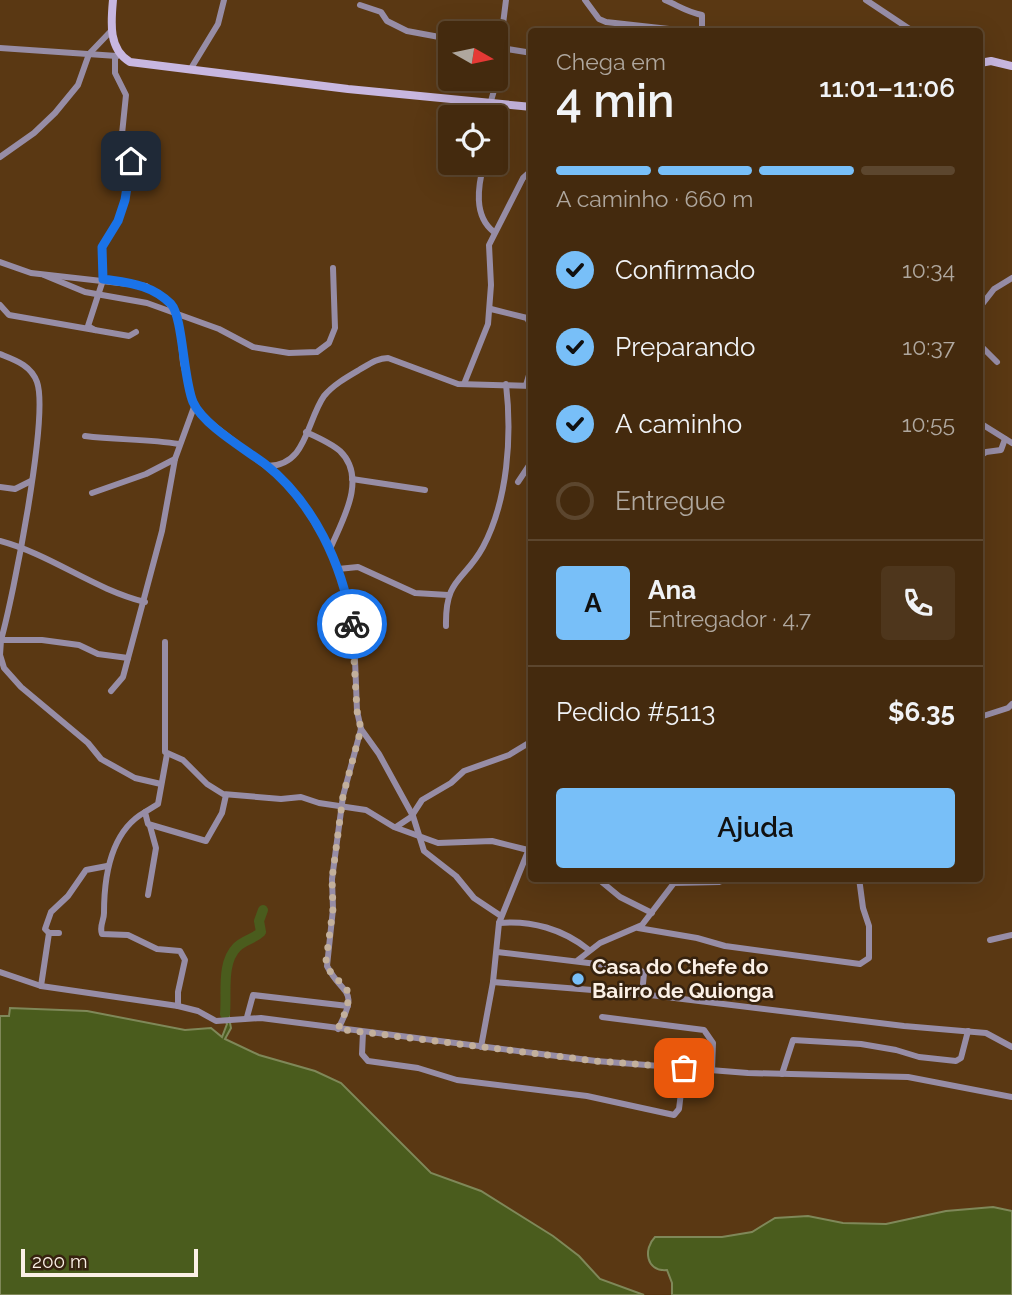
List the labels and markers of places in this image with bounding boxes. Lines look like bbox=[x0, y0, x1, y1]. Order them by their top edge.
pin bbox=[101, 131, 161, 191]
place label: Casa do Chefe do Bairro de Quionga bbox=[592, 954, 774, 1003]
marker: Casa do Chefe do Bairro de Quionga bbox=[570, 971, 586, 987]
pin bbox=[654, 1038, 714, 1098]

